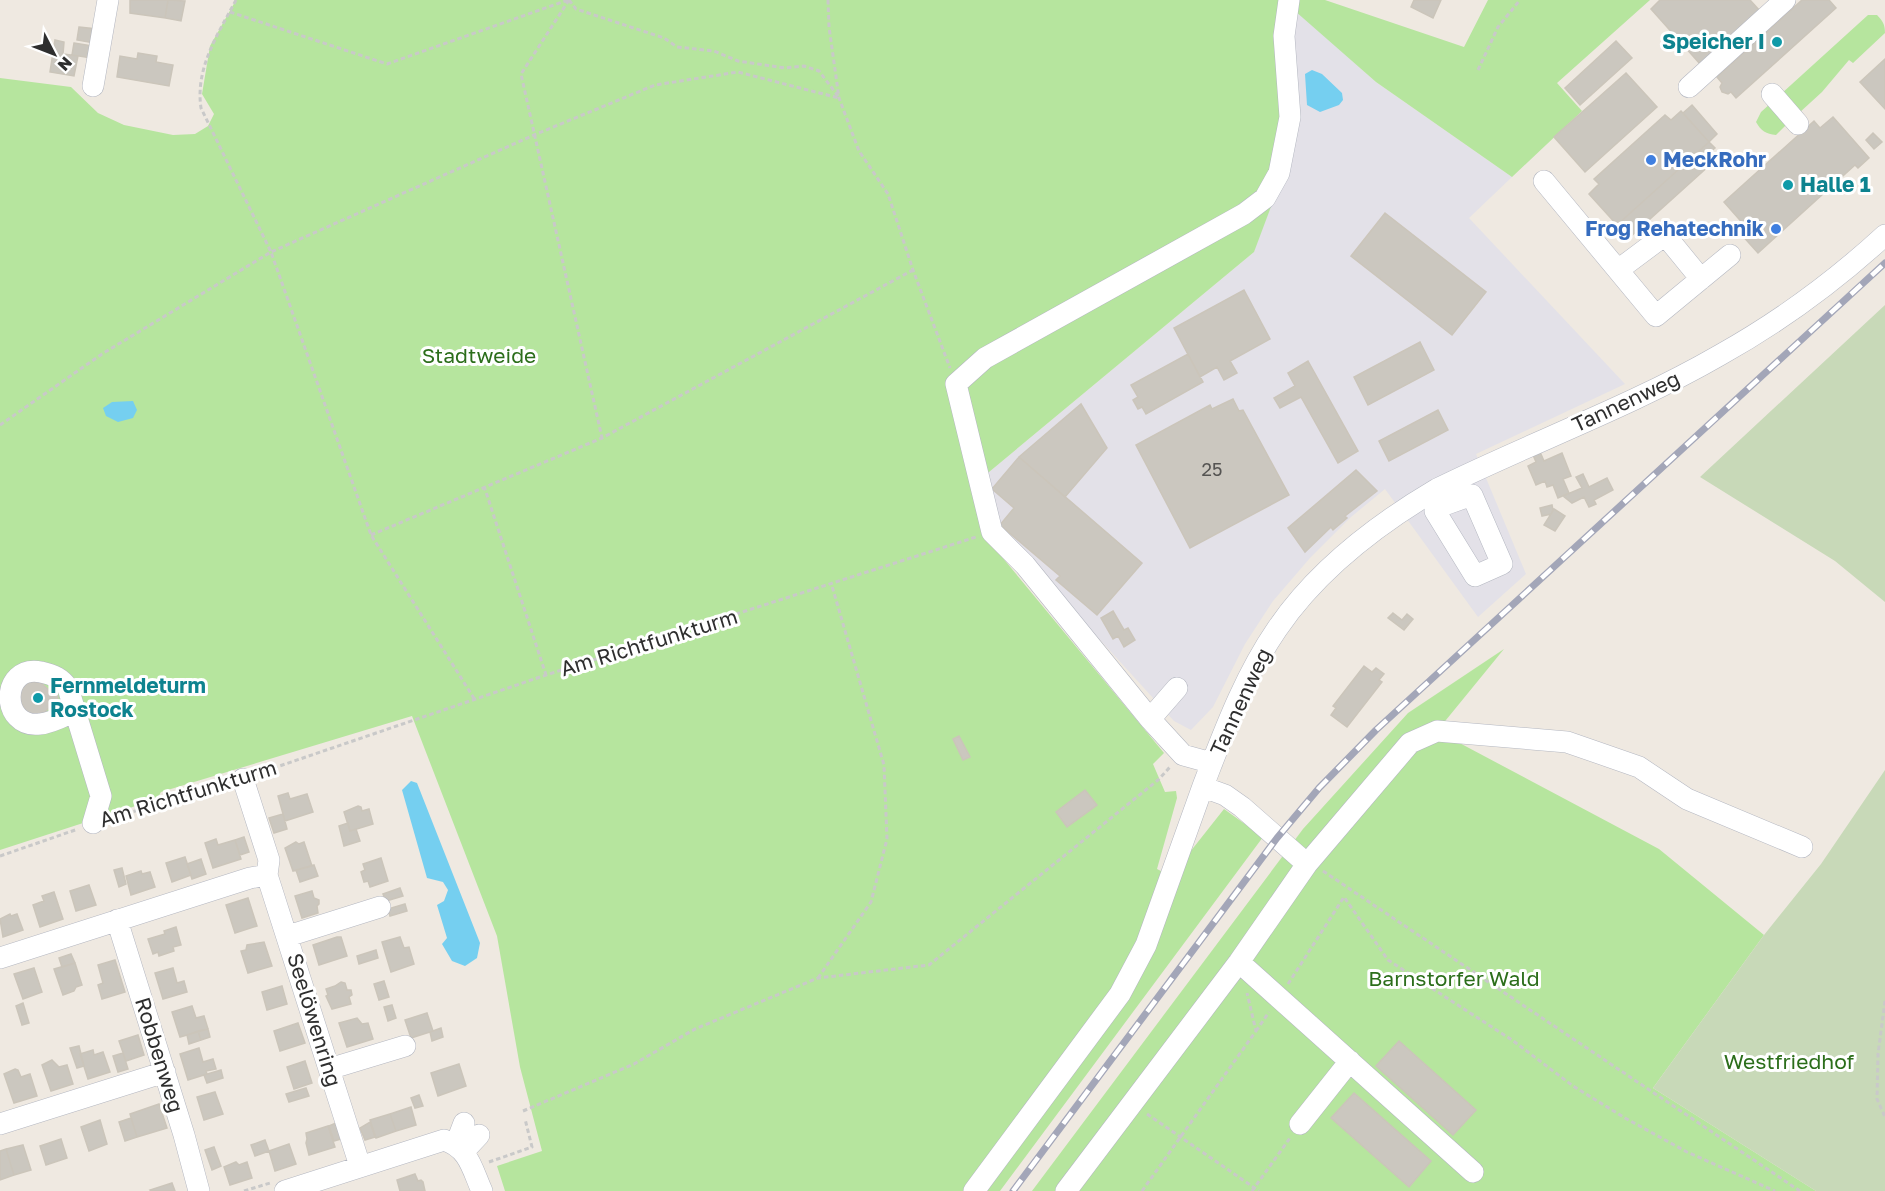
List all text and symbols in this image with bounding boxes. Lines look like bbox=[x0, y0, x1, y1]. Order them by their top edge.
north arrow bbox=[24, 24, 84, 84]
place label: Speicher I bbox=[1662, 28, 1765, 54]
marker: Speicher I bbox=[1770, 35, 1784, 49]
text: N bbox=[54, 53, 77, 75]
place label: MeckRohr bbox=[1663, 146, 1766, 172]
marker: MeckRohr bbox=[1644, 153, 1658, 167]
place label: Halle 1 bbox=[1800, 171, 1871, 197]
marker: Halle 1 bbox=[1781, 178, 1795, 192]
place label: Frog Rehatechnik bbox=[1585, 215, 1764, 241]
marker: Frog Rehatechnik bbox=[1769, 222, 1783, 236]
park label: Stadtweide bbox=[422, 342, 536, 368]
street label: Tannenweg bbox=[1568, 365, 1683, 437]
house number: 25 bbox=[1202, 458, 1222, 480]
street label: Am Richtfunkturm bbox=[557, 603, 740, 681]
street label: Tannenweg bbox=[1204, 644, 1276, 759]
place label: Fernmeldeturm Rostock bbox=[50, 672, 206, 722]
marker: Fernmeldeturm Rostock bbox=[31, 691, 45, 705]
street label: Am Richtfunkturm bbox=[96, 754, 279, 832]
street label: Seelöwenring bbox=[282, 950, 348, 1090]
park label: Barnstorfer Wald bbox=[1368, 965, 1540, 991]
street label: Robbenweg bbox=[130, 994, 190, 1116]
park label: Westfriedhof bbox=[1724, 1048, 1855, 1074]

